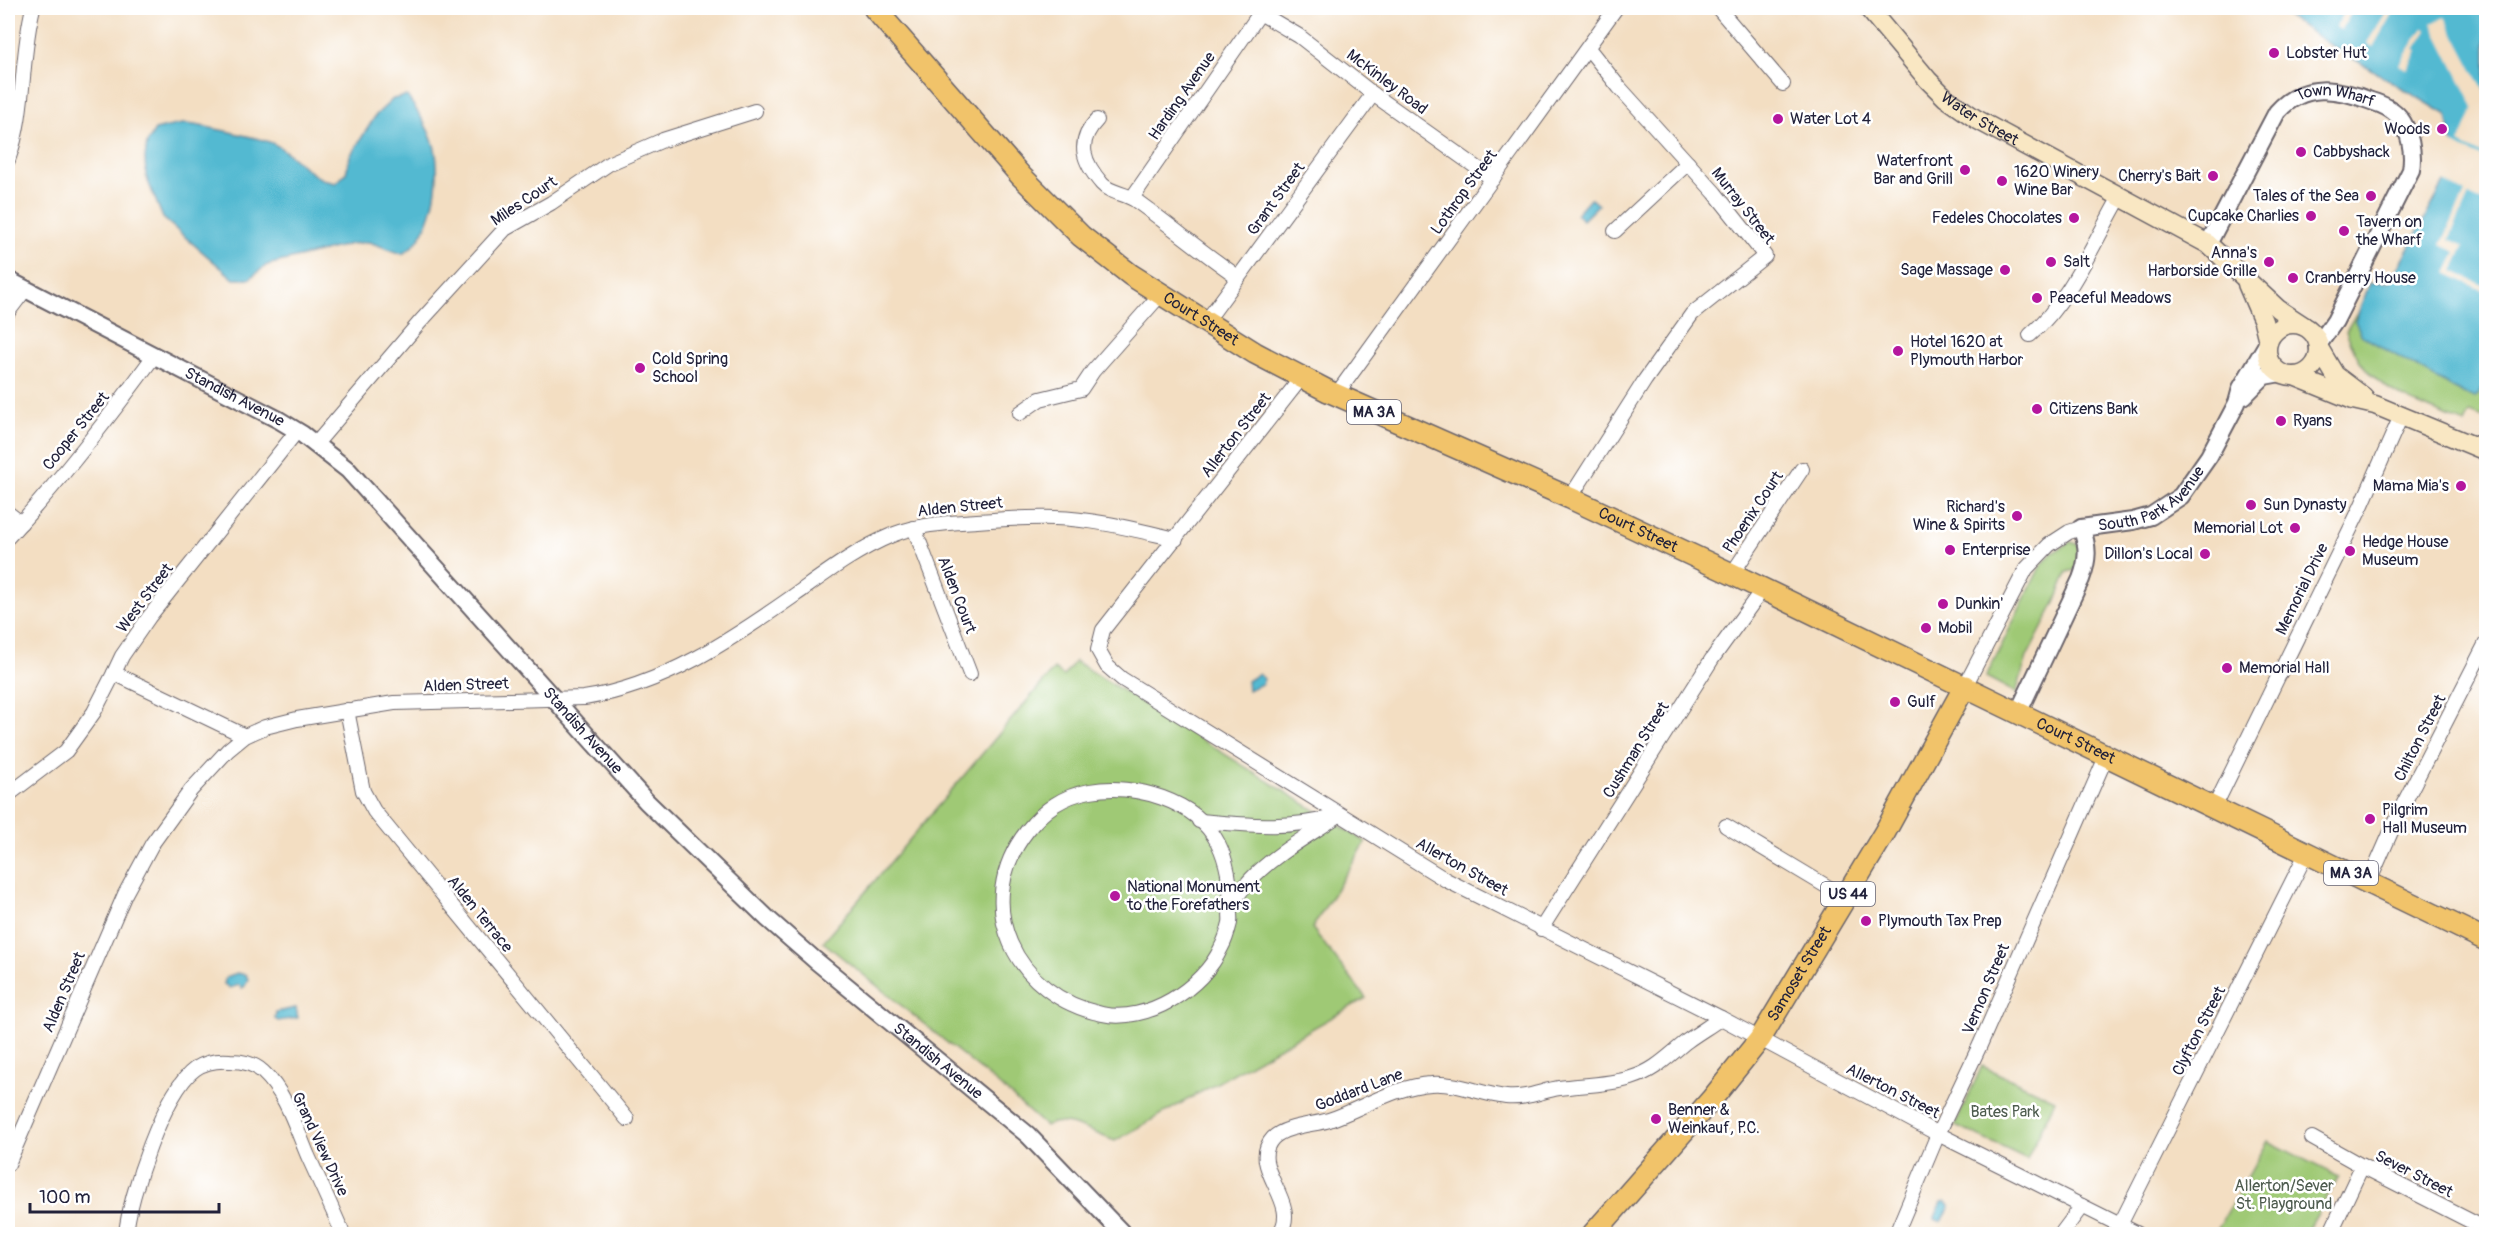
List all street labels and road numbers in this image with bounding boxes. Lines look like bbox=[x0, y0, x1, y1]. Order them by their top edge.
street label: McKinley Road bbox=[1343, 45, 1431, 119]
street label: Harding Avenue bbox=[1144, 48, 1220, 144]
street label: Town Wharf bbox=[2292, 80, 2378, 112]
street label: Water Street bbox=[1937, 88, 2023, 150]
street label: Lothrop Street bbox=[1426, 145, 1502, 238]
street label: Grant Street bbox=[1243, 158, 1310, 239]
street label: Murray Street bbox=[1707, 164, 1780, 249]
street label: Miles Court bbox=[487, 171, 561, 230]
street label: Court Street bbox=[1159, 288, 1243, 350]
street label: Standish Avenue bbox=[181, 363, 289, 431]
street label: Cooper Street bbox=[38, 387, 114, 474]
street label: Allerton Street bbox=[1197, 388, 1276, 482]
road number: MA 3A bbox=[1347, 400, 1401, 424]
street label: South Park Avenue bbox=[2097, 462, 2209, 536]
street label: Phoenix Court bbox=[1718, 467, 1788, 557]
street label: Alden Street bbox=[916, 493, 1004, 521]
street label: Court Street bbox=[1595, 503, 1681, 557]
street label: Memorial Drive bbox=[2271, 540, 2333, 638]
street label: Alden Court bbox=[933, 554, 981, 637]
street label: West Street bbox=[112, 559, 178, 637]
street label: Alden Street bbox=[423, 673, 510, 696]
street label: Standish Avenue bbox=[538, 683, 627, 778]
street label: Chilton Street bbox=[2390, 691, 2451, 785]
street label: Cushman Street bbox=[1598, 698, 1674, 802]
street label: Court Street bbox=[2033, 713, 2119, 769]
street label: Allerton Street bbox=[1412, 833, 1512, 901]
road number: MA 3A bbox=[2324, 861, 2378, 885]
street label: Alden Terrace bbox=[443, 872, 517, 957]
road number: US 44 bbox=[1821, 882, 1875, 906]
street label: Samoset Street bbox=[1763, 922, 1836, 1025]
street label: Vernon Street bbox=[1958, 940, 2014, 1038]
street label: Alden Street bbox=[38, 948, 90, 1035]
street label: Clyfton Street bbox=[2168, 982, 2230, 1079]
street label: Standish Avenue bbox=[889, 1018, 987, 1104]
street label: Allerton Street bbox=[1843, 1059, 1944, 1123]
street label: Goddard Lane bbox=[1312, 1064, 1406, 1116]
street label: Grand View Drive bbox=[287, 1089, 353, 1199]
street label: Sever Street bbox=[2372, 1146, 2457, 1202]

